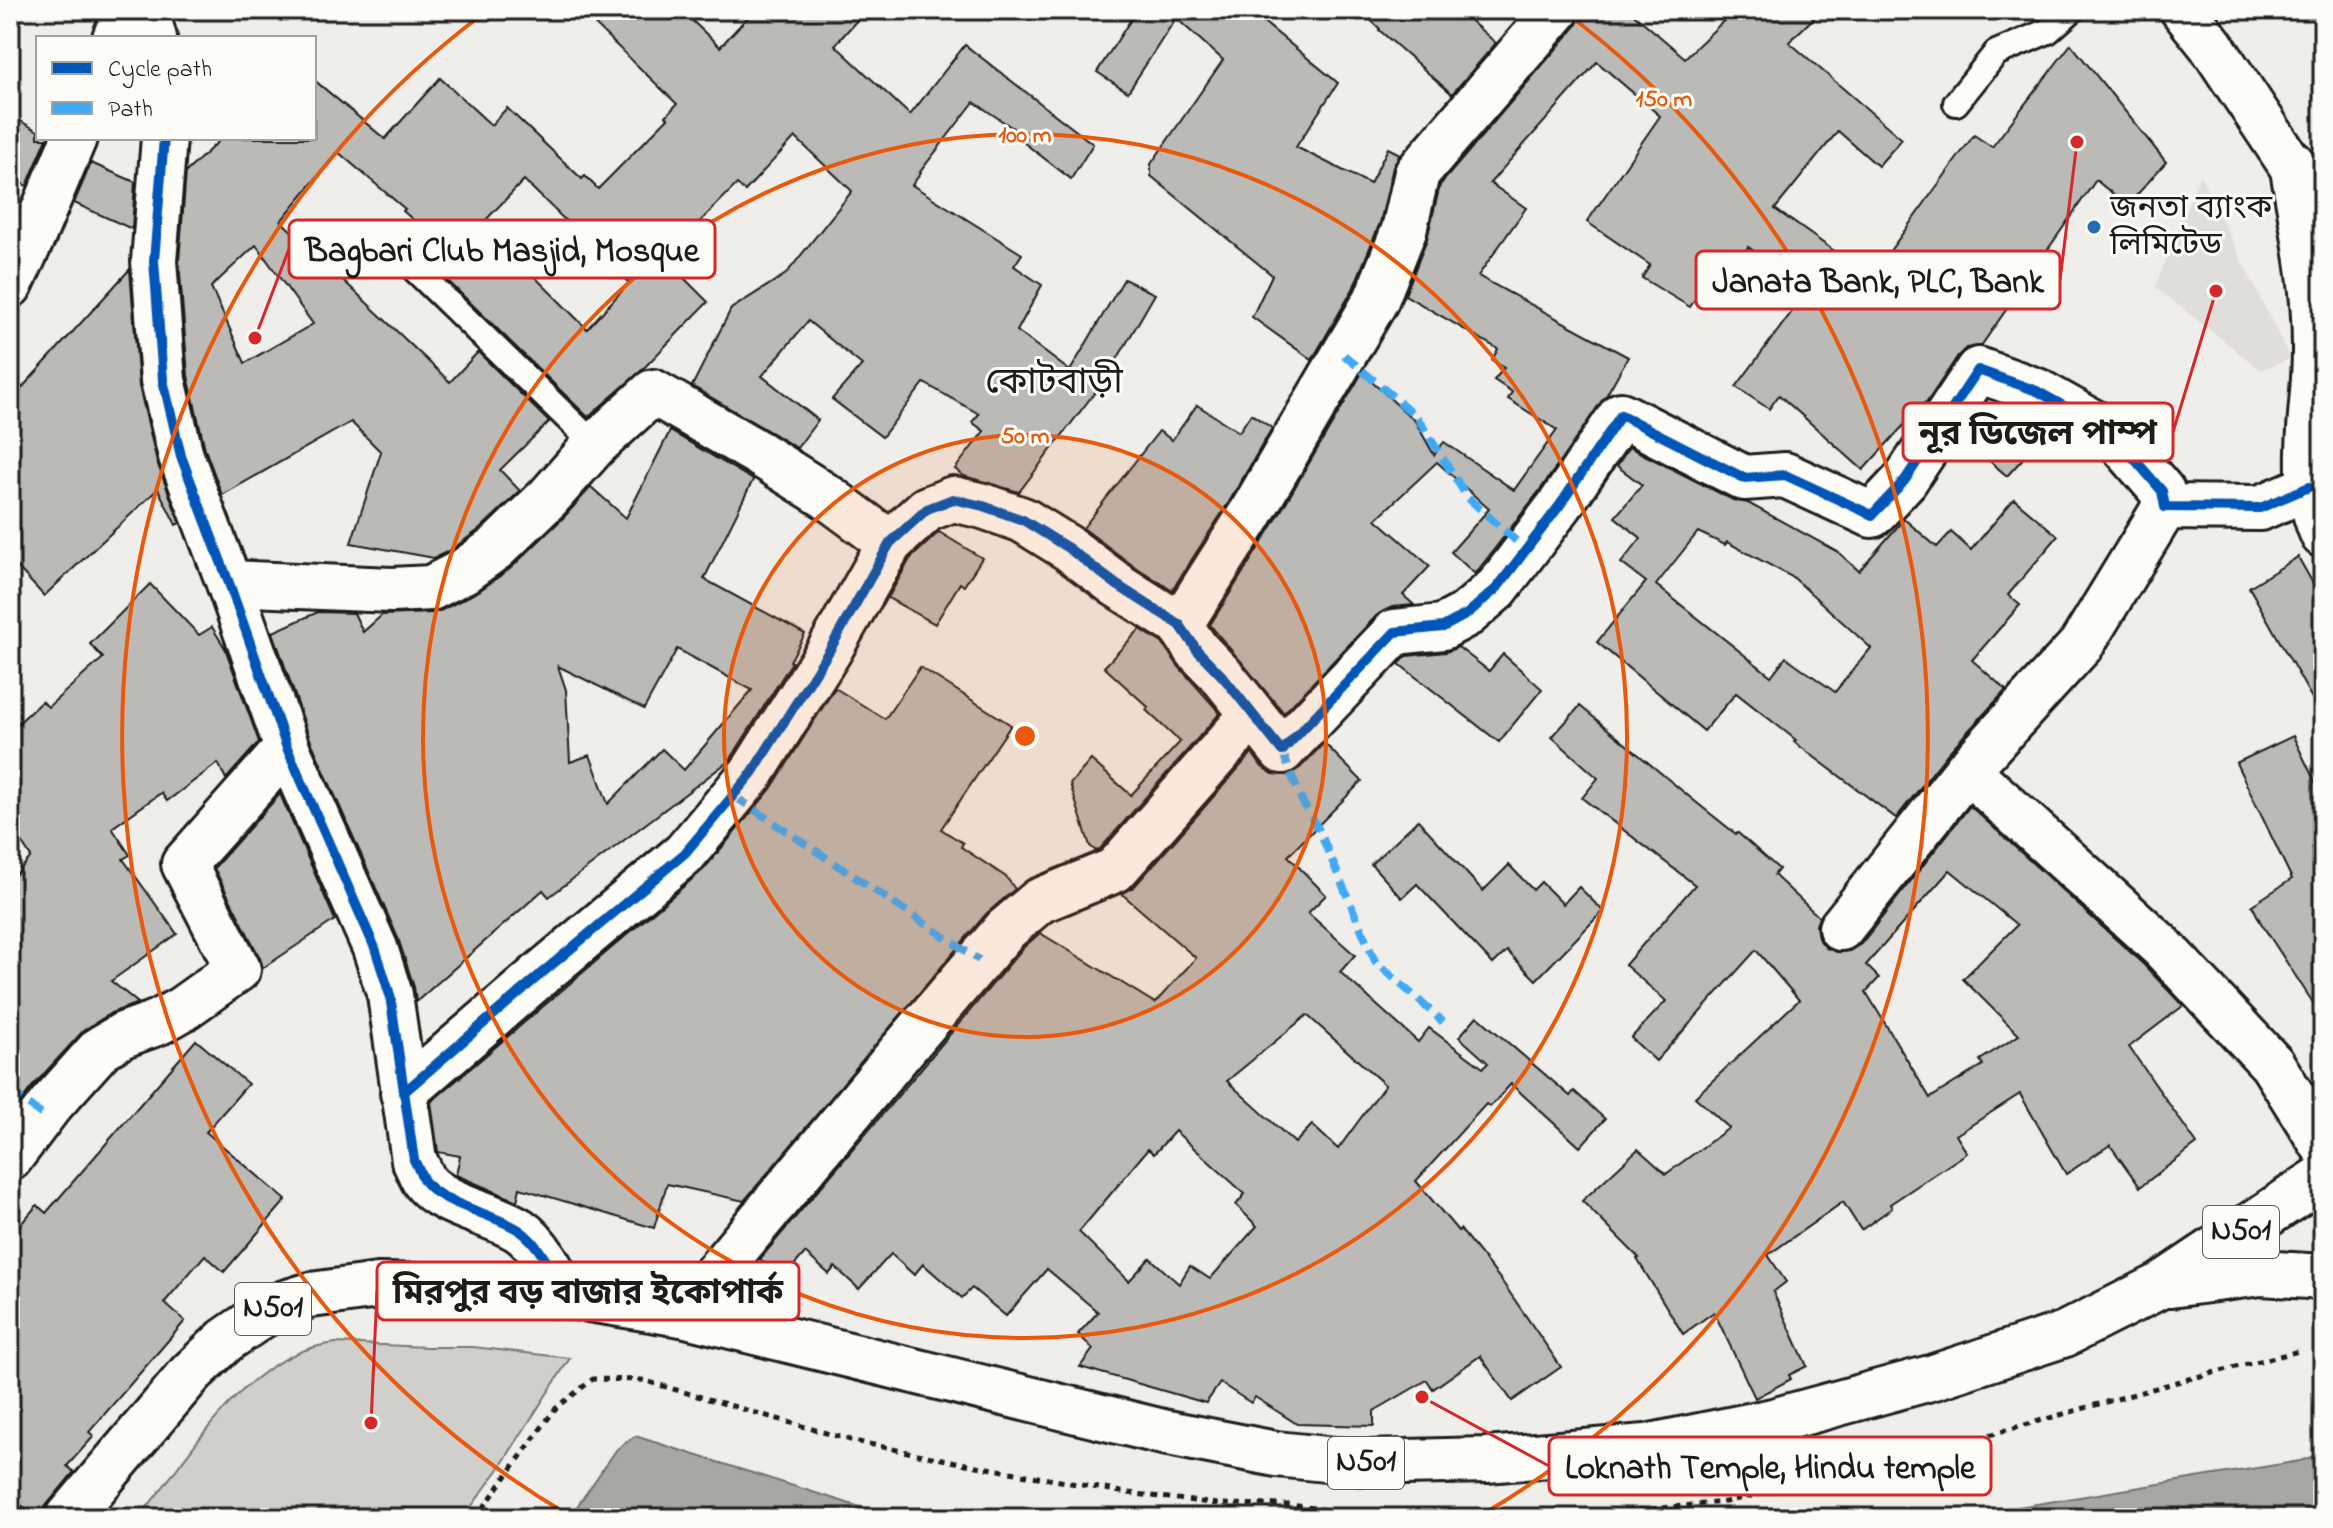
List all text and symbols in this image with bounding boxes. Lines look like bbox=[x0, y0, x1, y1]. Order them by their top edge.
legend bbox=[36, 36, 316, 140]
text: Cycle path bbox=[108, 53, 212, 89]
text: 150 m bbox=[1636, 83, 1693, 118]
text: Path bbox=[108, 93, 153, 128]
text: 100 m bbox=[999, 119, 1052, 154]
place label: জনতা ব্যাংক লিমিটেড bbox=[2109, 186, 2273, 270]
marker: জনতা ব্যাংক লিমিটেড bbox=[2085, 218, 2103, 236]
callout: Bagbari Club Masjid, Mosque bbox=[289, 220, 715, 278]
text: Bagbari Club Masjid, Mosque bbox=[303, 228, 700, 279]
callout: Janata Bank, PLC, Bank bbox=[1696, 251, 2060, 309]
text: Janata Bank, PLC, Bank bbox=[1712, 259, 2045, 309]
district label: কোটবাড়ী bbox=[985, 358, 1123, 411]
callout: নূর ডিজেল পাম্প bbox=[1903, 403, 2173, 461]
text: নূর ডিজেল পাম্প bbox=[1918, 411, 2158, 461]
text: 50 m bbox=[1001, 420, 1050, 455]
centre of rings bbox=[1011, 722, 1039, 750]
road number: N501 bbox=[2203, 1206, 2279, 1258]
callout: মিরপুর বড় বাজার ইকোপার্ক bbox=[377, 1262, 799, 1320]
text: মিরপুর বড় বাজার ইকোপার্ক bbox=[392, 1270, 784, 1320]
road number: N501 bbox=[235, 1283, 311, 1335]
road number: N501 bbox=[1328, 1437, 1404, 1489]
callout: Loknath Temple, Hindu temple bbox=[1549, 1437, 1991, 1495]
text: Loknath Temple, Hindu temple bbox=[1565, 1445, 1976, 1495]

